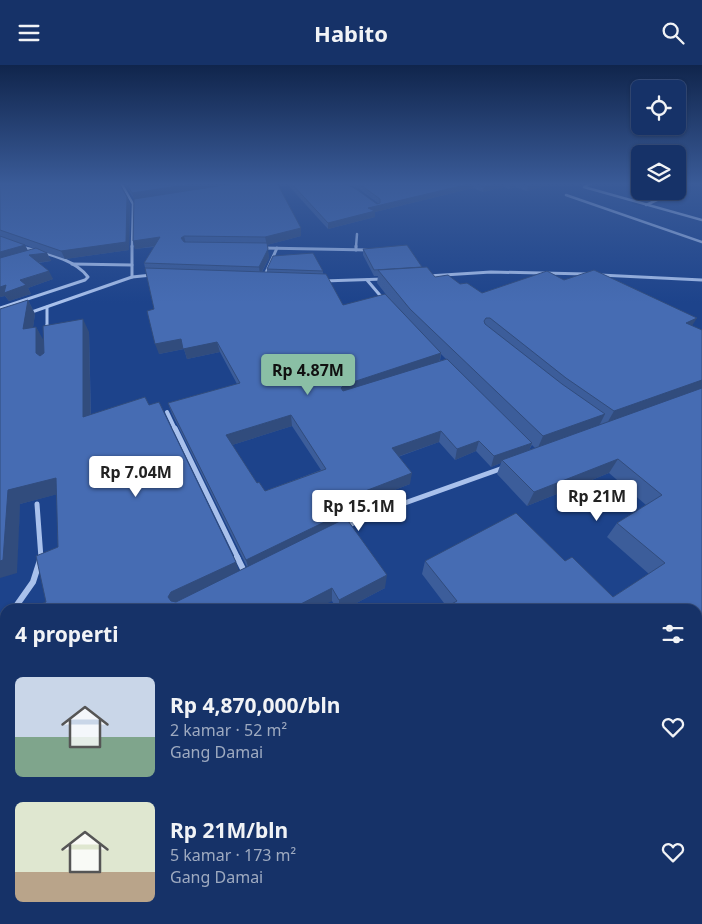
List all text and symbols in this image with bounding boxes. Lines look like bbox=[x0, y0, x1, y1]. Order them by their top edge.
text: Habito bbox=[314, 18, 388, 48]
icon: menu bbox=[15, 19, 43, 47]
icon: search bbox=[659, 19, 687, 47]
map controls bbox=[631, 80, 686, 200]
button: locate bbox=[631, 80, 686, 135]
button: layers bbox=[631, 145, 686, 200]
pin: Rp 4.87M bbox=[256, 353, 360, 396]
text: Rp 4.87M bbox=[272, 359, 344, 381]
pin: Rp 7.04M bbox=[84, 455, 188, 498]
text: Rp 7.04M bbox=[100, 461, 172, 483]
pin: Rp 21M bbox=[556, 479, 638, 522]
text: Rp 21M bbox=[568, 485, 626, 507]
pin: Rp 15.1M bbox=[307, 489, 411, 532]
text: Rp 15.1M bbox=[323, 495, 395, 517]
text: 4 properti bbox=[15, 620, 118, 648]
icon: filters bbox=[659, 620, 687, 648]
text: Rp 4,870,000/bln bbox=[170, 691, 340, 719]
icon: home bbox=[55, 697, 115, 757]
icon: heart bbox=[659, 713, 687, 741]
text: 2 kamar · 52 m² bbox=[170, 719, 287, 741]
text: Gang Damai bbox=[170, 741, 263, 763]
text: Rp 21M/bln bbox=[170, 816, 288, 844]
icon: home bbox=[55, 822, 115, 882]
icon: heart bbox=[659, 838, 687, 866]
text: 5 kamar · 173 m² bbox=[170, 844, 296, 866]
text: Gang Damai bbox=[170, 866, 263, 888]

